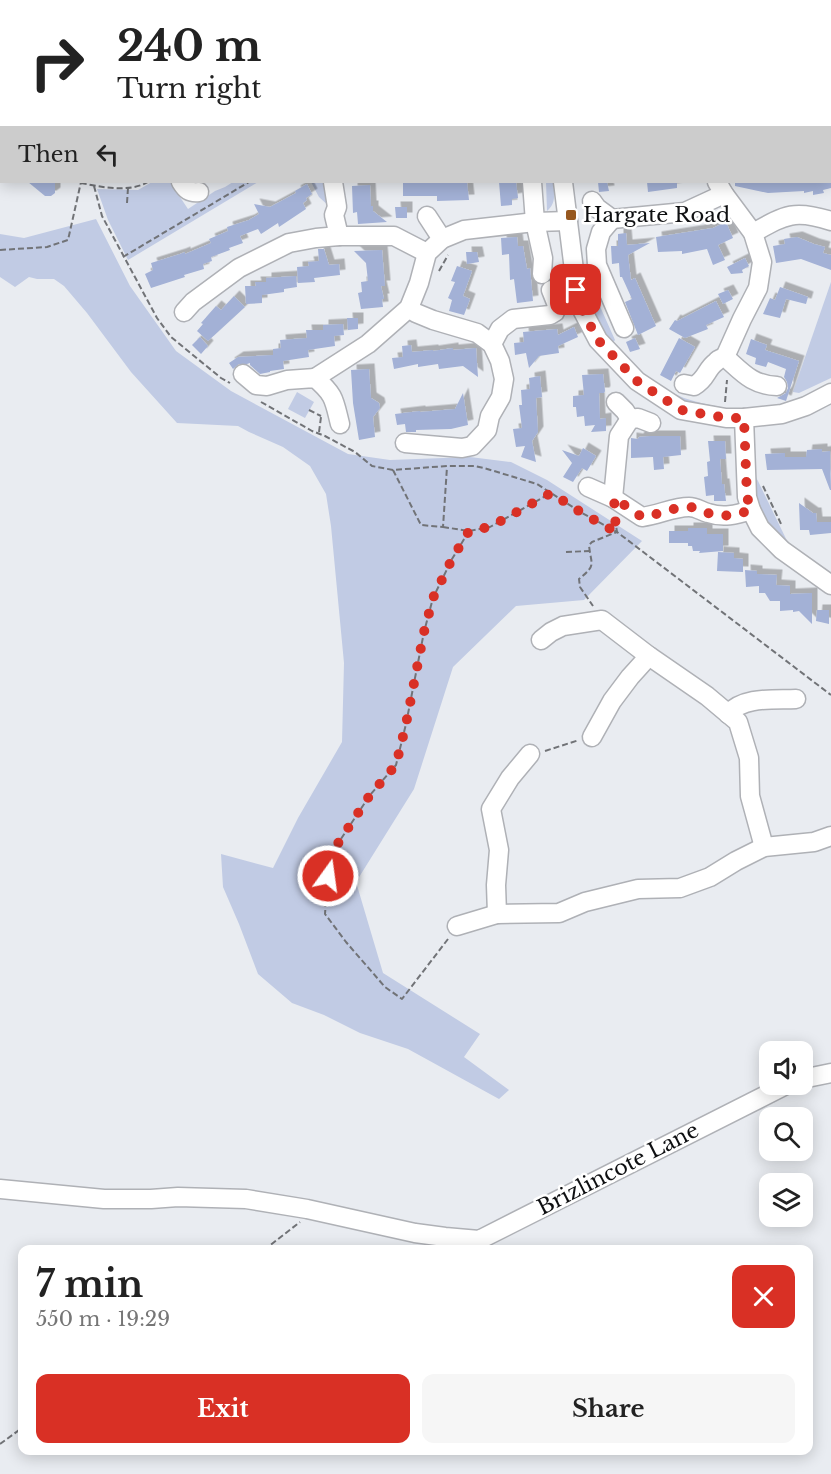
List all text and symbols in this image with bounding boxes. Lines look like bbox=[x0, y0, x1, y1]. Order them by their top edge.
text: 240 m bbox=[117, 20, 262, 72]
icon: right bbox=[18, 24, 96, 102]
text: Turn right bbox=[117, 72, 261, 105]
icon: left bbox=[91, 138, 124, 171]
text: Then bbox=[18, 141, 79, 168]
place label: Hargate Road bbox=[583, 202, 730, 228]
marker: Hargate Road bbox=[564, 208, 578, 222]
pin bbox=[550, 264, 601, 315]
icon: arrive bbox=[559, 273, 592, 306]
position arrow bbox=[296, 844, 360, 908]
map controls bbox=[759, 1041, 813, 1227]
button: sound bbox=[759, 1041, 813, 1095]
button: search bbox=[759, 1107, 813, 1161]
street label: Brizlincote Lane bbox=[533, 1117, 703, 1221]
button: layers bbox=[759, 1173, 813, 1227]
text: 7 min bbox=[36, 1262, 143, 1307]
button: close bbox=[732, 1265, 795, 1328]
text: 550 m · 19:29 bbox=[36, 1307, 170, 1331]
button: Exit bbox=[36, 1374, 410, 1443]
button: Share bbox=[422, 1374, 795, 1443]

